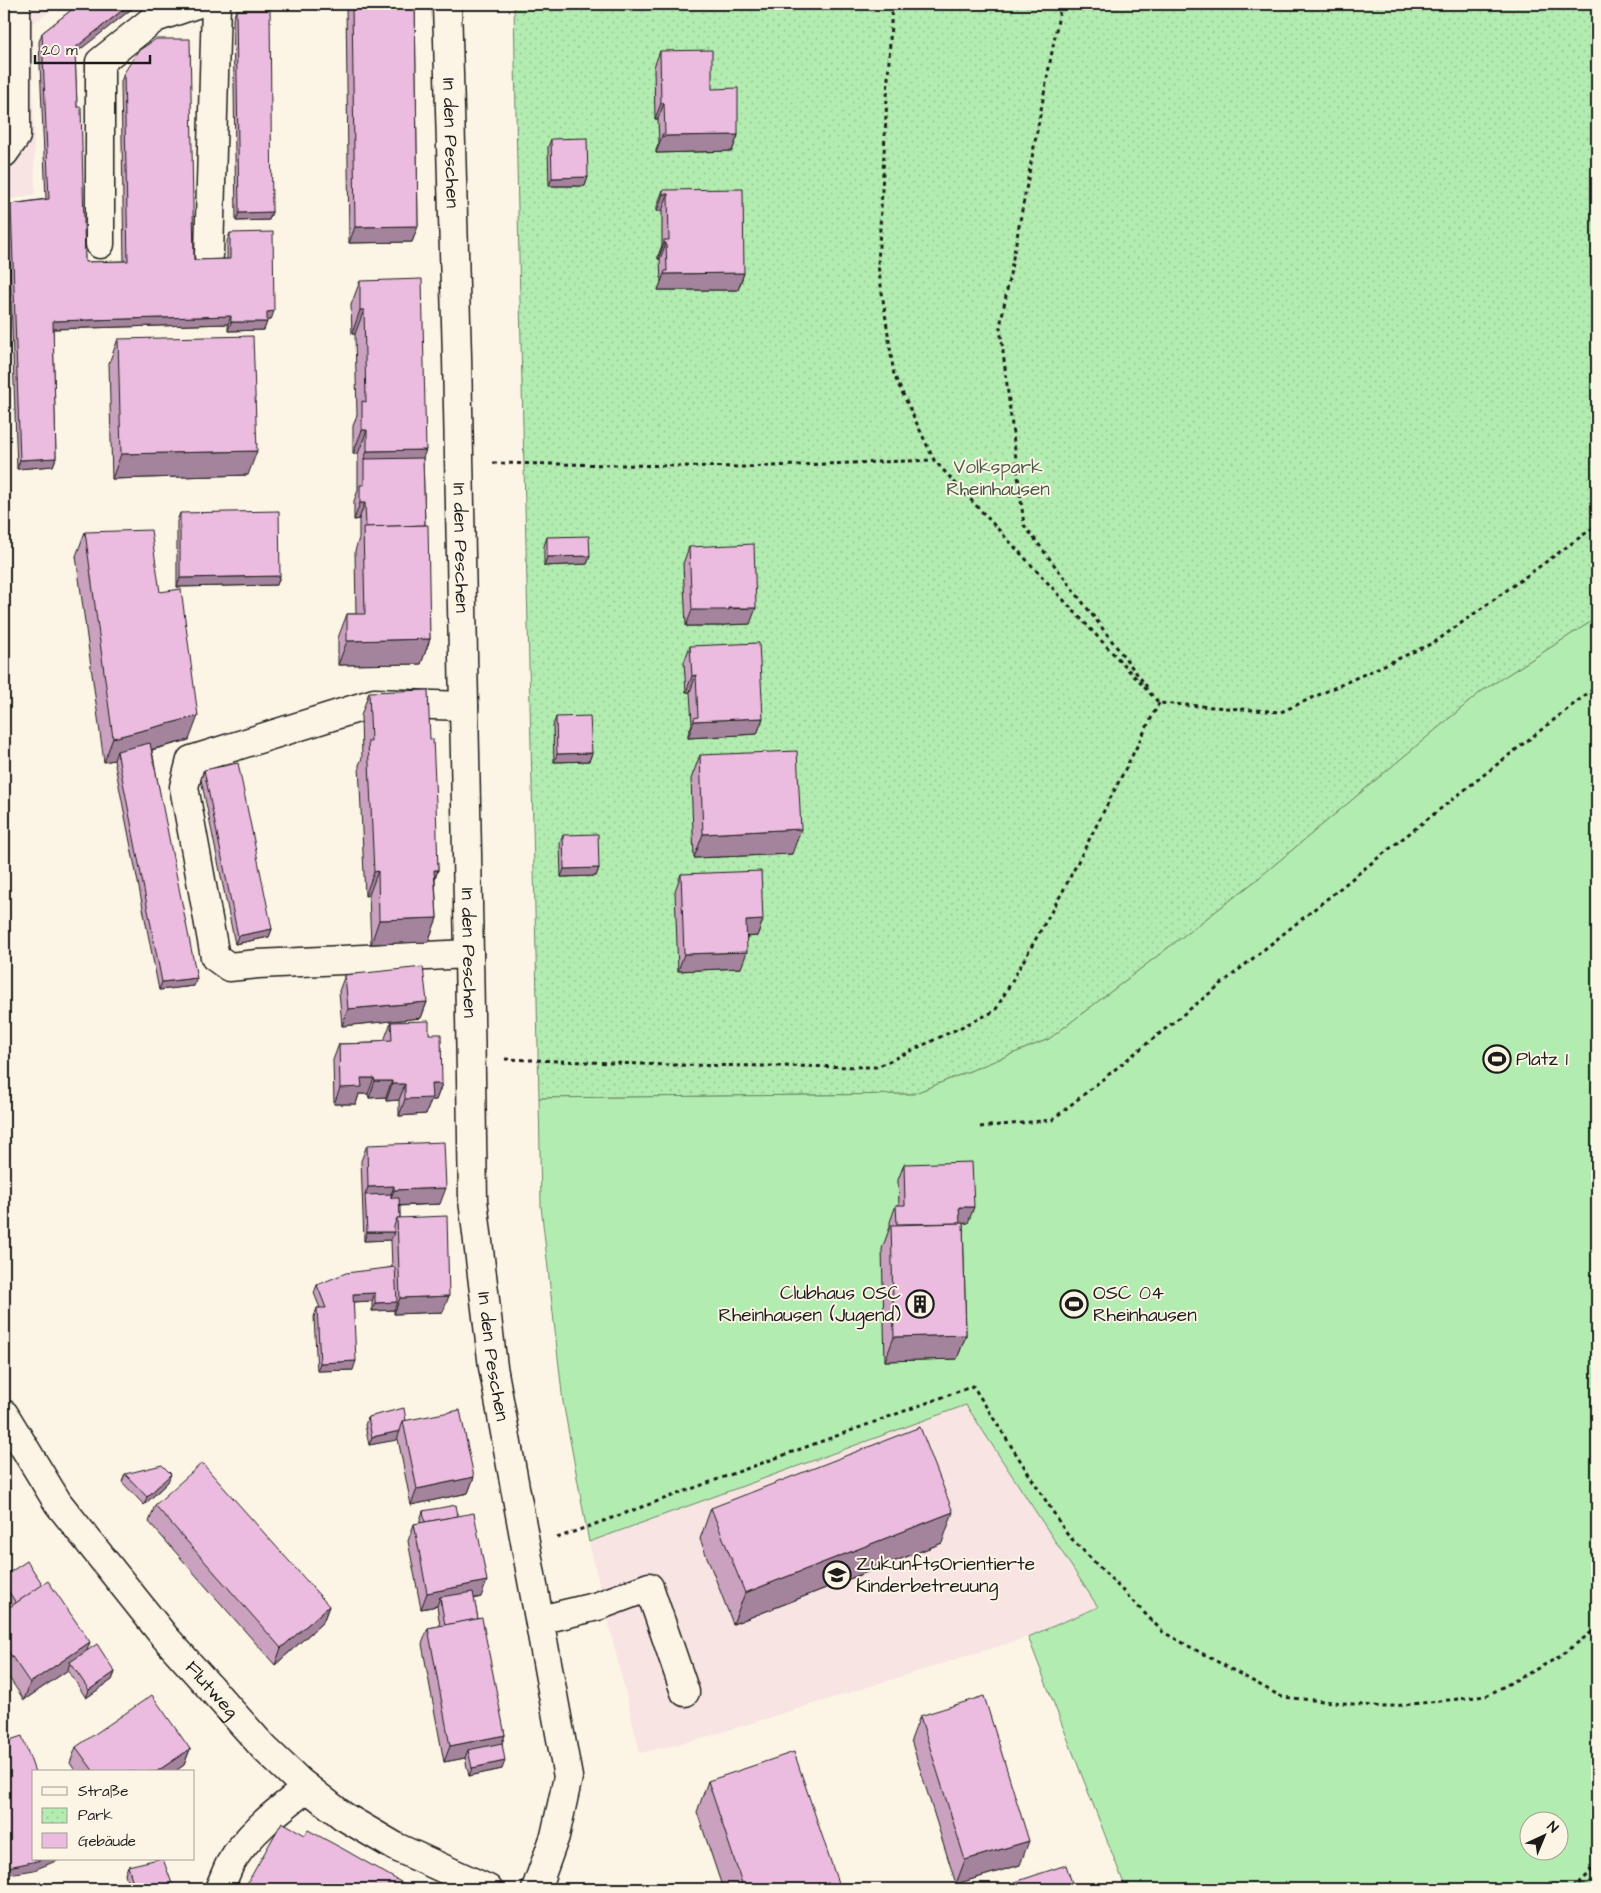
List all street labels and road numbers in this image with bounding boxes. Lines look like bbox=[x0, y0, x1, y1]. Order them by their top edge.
street label: In den Peschen bbox=[436, 77, 466, 208]
street label: In den Peschen bbox=[446, 482, 476, 613]
street label: In den Peschen bbox=[454, 887, 484, 1018]
street label: In den Peschen bbox=[471, 1290, 516, 1423]
street label: Flutweg bbox=[179, 1655, 245, 1725]

